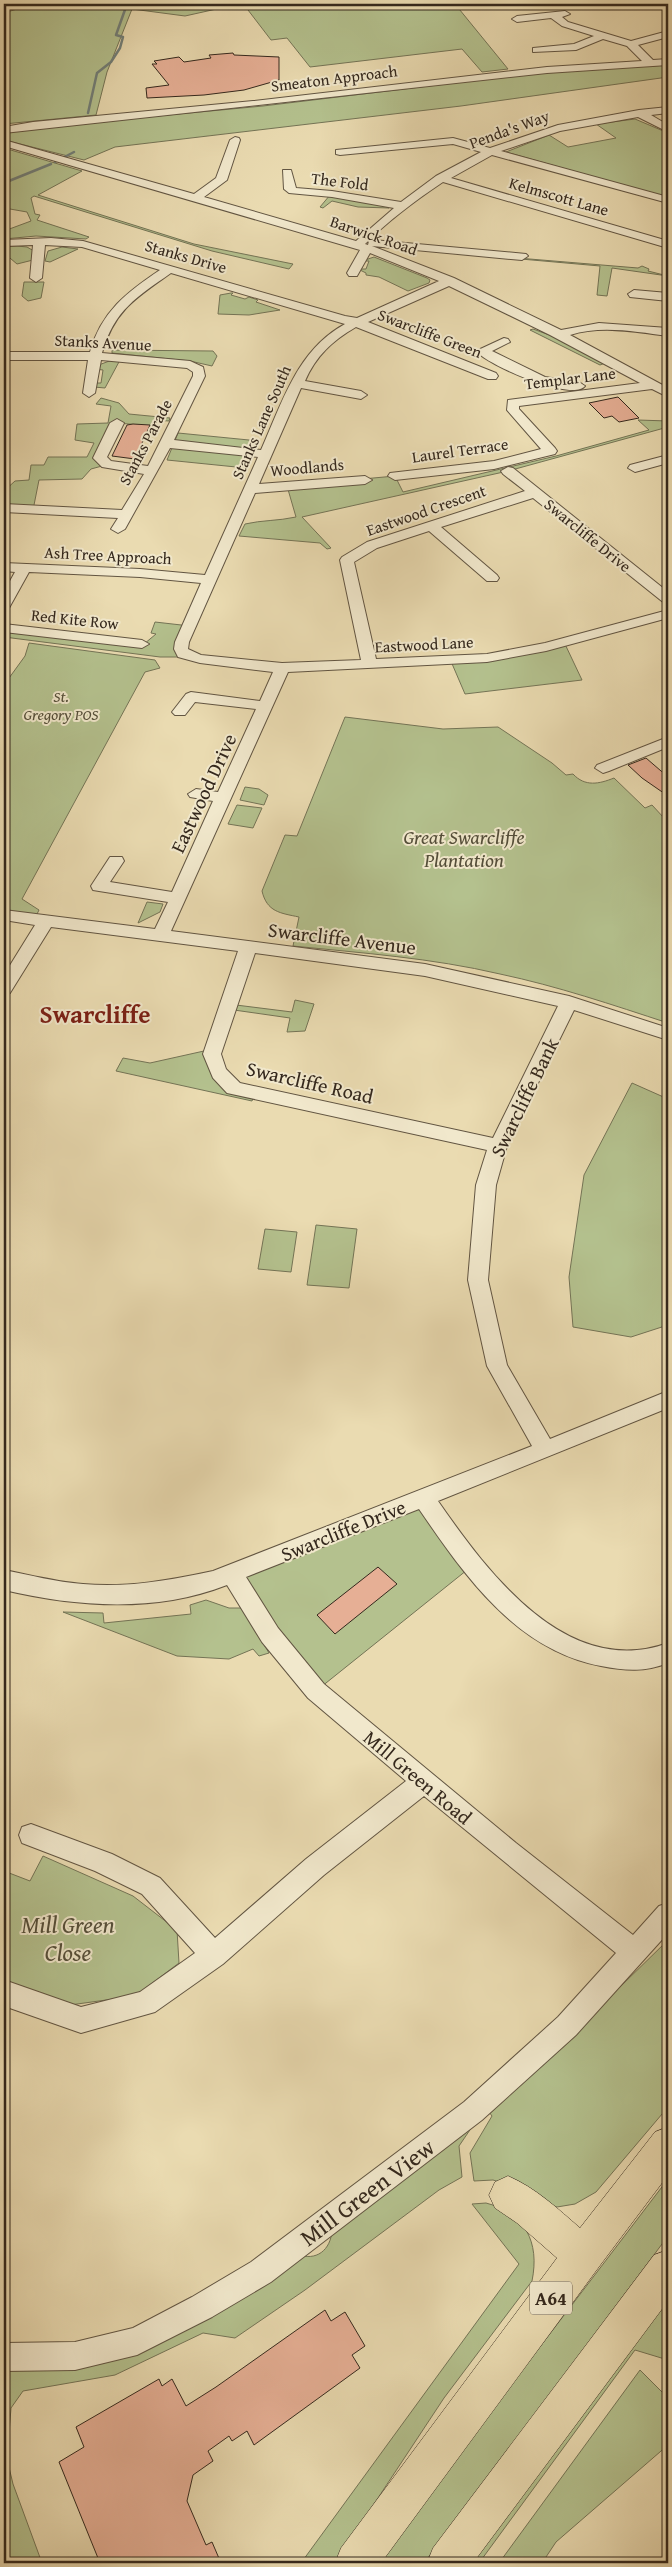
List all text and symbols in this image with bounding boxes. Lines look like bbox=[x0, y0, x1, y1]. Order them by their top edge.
street label: Smeaton Approach bbox=[269, 58, 399, 98]
street label: Penda's Way bbox=[466, 103, 552, 155]
street label: The Fold bbox=[310, 166, 370, 196]
street label: Kelmscott Lane bbox=[506, 170, 612, 222]
street label: Barwick Road bbox=[327, 209, 421, 261]
street label: Stanks Drive bbox=[142, 233, 230, 279]
street label: Swarcliffe Green bbox=[374, 302, 486, 364]
street label: Stanks Avenue bbox=[54, 327, 152, 357]
street label: Stanks Lane South bbox=[225, 361, 297, 483]
street label: Templar Lane bbox=[523, 361, 617, 395]
street label: Stanks Parade bbox=[112, 395, 178, 489]
street label: Laurel Terrace bbox=[410, 431, 510, 469]
street label: Woodlands bbox=[269, 452, 345, 482]
street label: Eastwood Crescent bbox=[363, 478, 489, 542]
street label: Swarcliffe Drive bbox=[539, 492, 637, 578]
street label: Ash Tree Approach bbox=[44, 540, 172, 570]
street label: Red Kite Row bbox=[30, 602, 121, 636]
street label: Eastwood Lane bbox=[374, 629, 474, 659]
park label: St. Gregory POS bbox=[23, 684, 99, 726]
street label: Eastwood Drive bbox=[163, 728, 243, 858]
park label: Great Swarcliffe Plantation bbox=[403, 822, 525, 874]
street label: Swarcliffe Avenue bbox=[266, 915, 418, 961]
district label: Swarcliffe bbox=[39, 996, 151, 1032]
street label: Swarcliffe Bank bbox=[483, 1032, 566, 1162]
street label: Swarcliffe Road bbox=[244, 1053, 377, 1111]
street label: Swarcliffe Drive bbox=[276, 1492, 410, 1568]
street label: Mill Green Road bbox=[357, 1723, 479, 1831]
park label: Mill Green Close bbox=[21, 1907, 115, 1970]
street label: Mill Green View bbox=[292, 2130, 442, 2254]
road number: A64 bbox=[530, 2282, 572, 2314]

